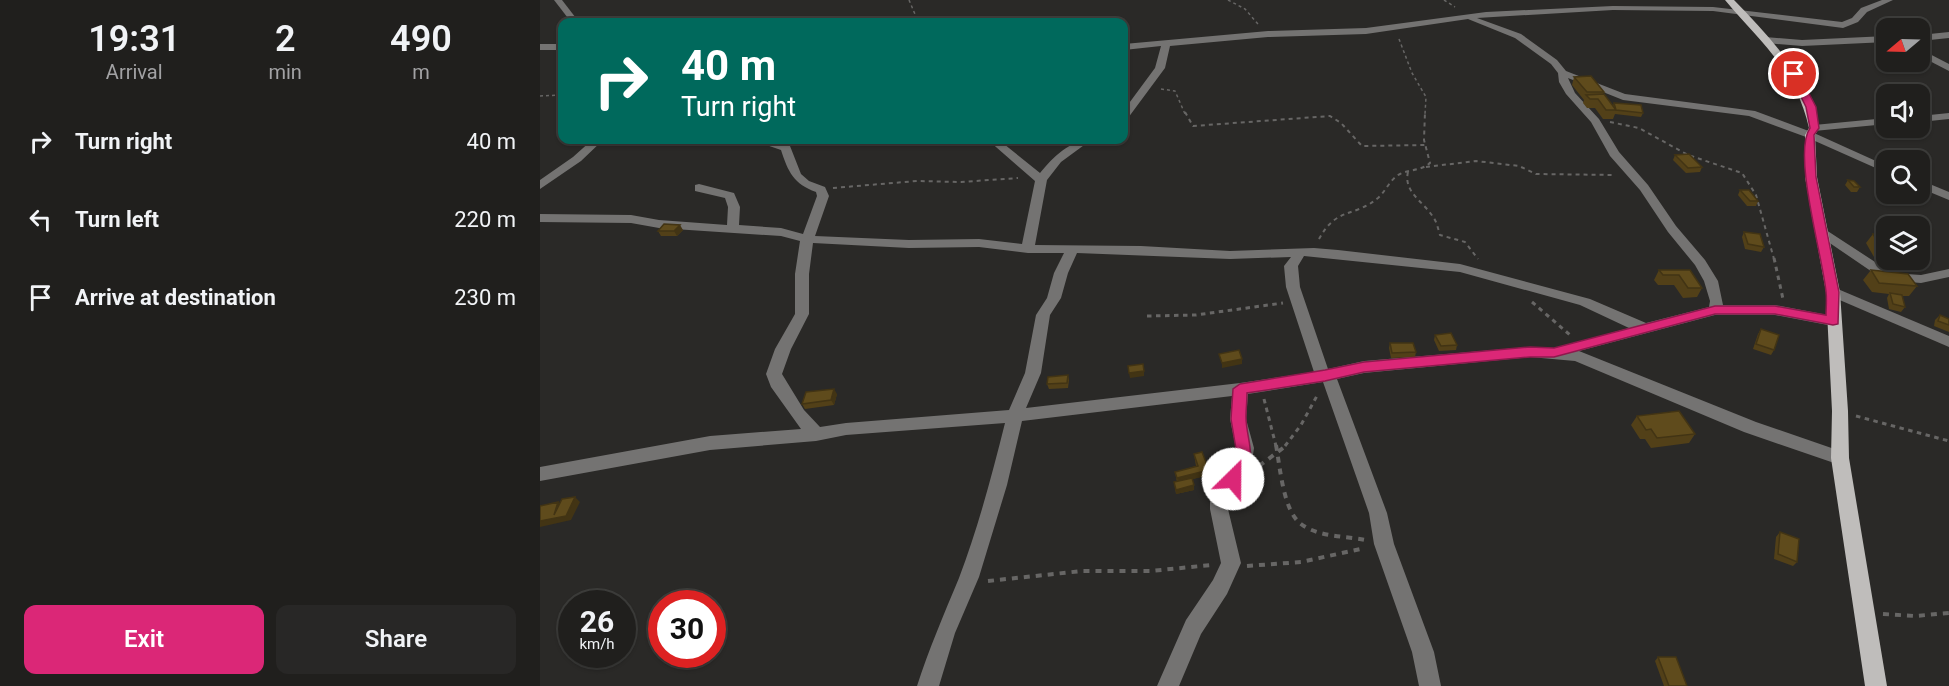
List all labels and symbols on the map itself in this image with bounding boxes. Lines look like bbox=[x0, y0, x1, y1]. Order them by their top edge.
north arrow bbox=[1876, 18, 1930, 72]
pin bbox=[1768, 48, 1819, 99]
position arrow bbox=[1201, 447, 1265, 511]
speed limit sign: 30 bbox=[648, 590, 726, 668]

